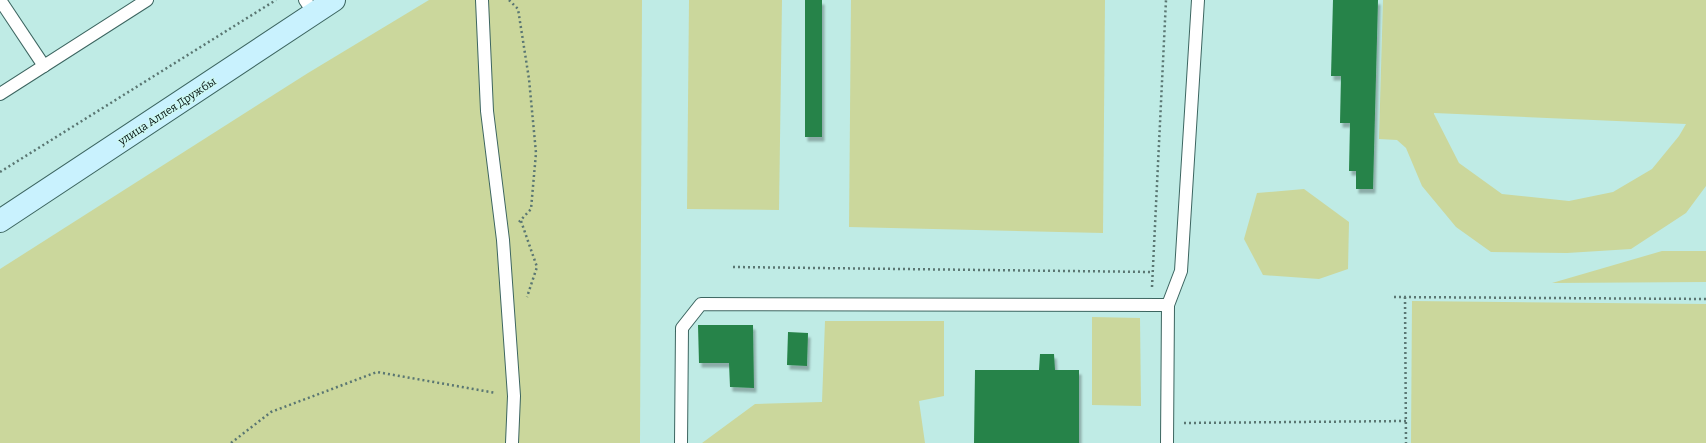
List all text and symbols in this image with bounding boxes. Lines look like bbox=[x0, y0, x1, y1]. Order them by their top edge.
street label: улица Аллея Дружбы bbox=[115, 75, 219, 148]

